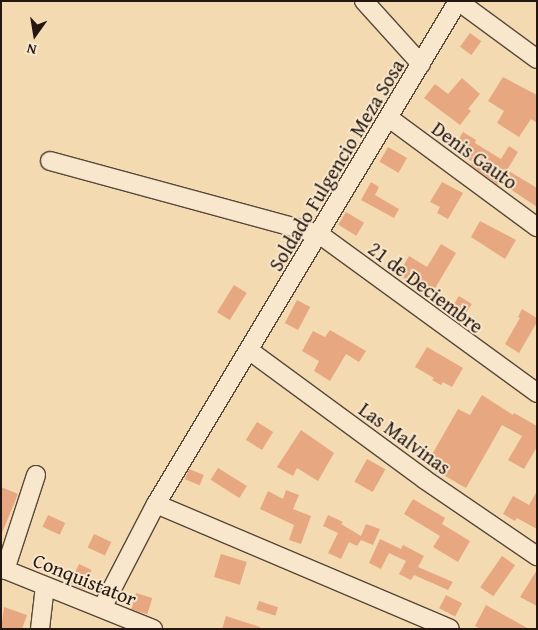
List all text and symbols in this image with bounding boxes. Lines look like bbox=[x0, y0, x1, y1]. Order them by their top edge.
north arrow bbox=[10, 10, 60, 60]
text: N bbox=[25, 39, 38, 60]
street label: Soldado Fulgencio Meza Sosa bbox=[263, 55, 409, 275]
street label: Denis Gauto bbox=[427, 116, 523, 194]
street label: 21 de Deciembre bbox=[364, 236, 488, 338]
street label: Las Malvinas bbox=[355, 397, 455, 479]
street label: Conquistator bbox=[30, 547, 140, 611]

